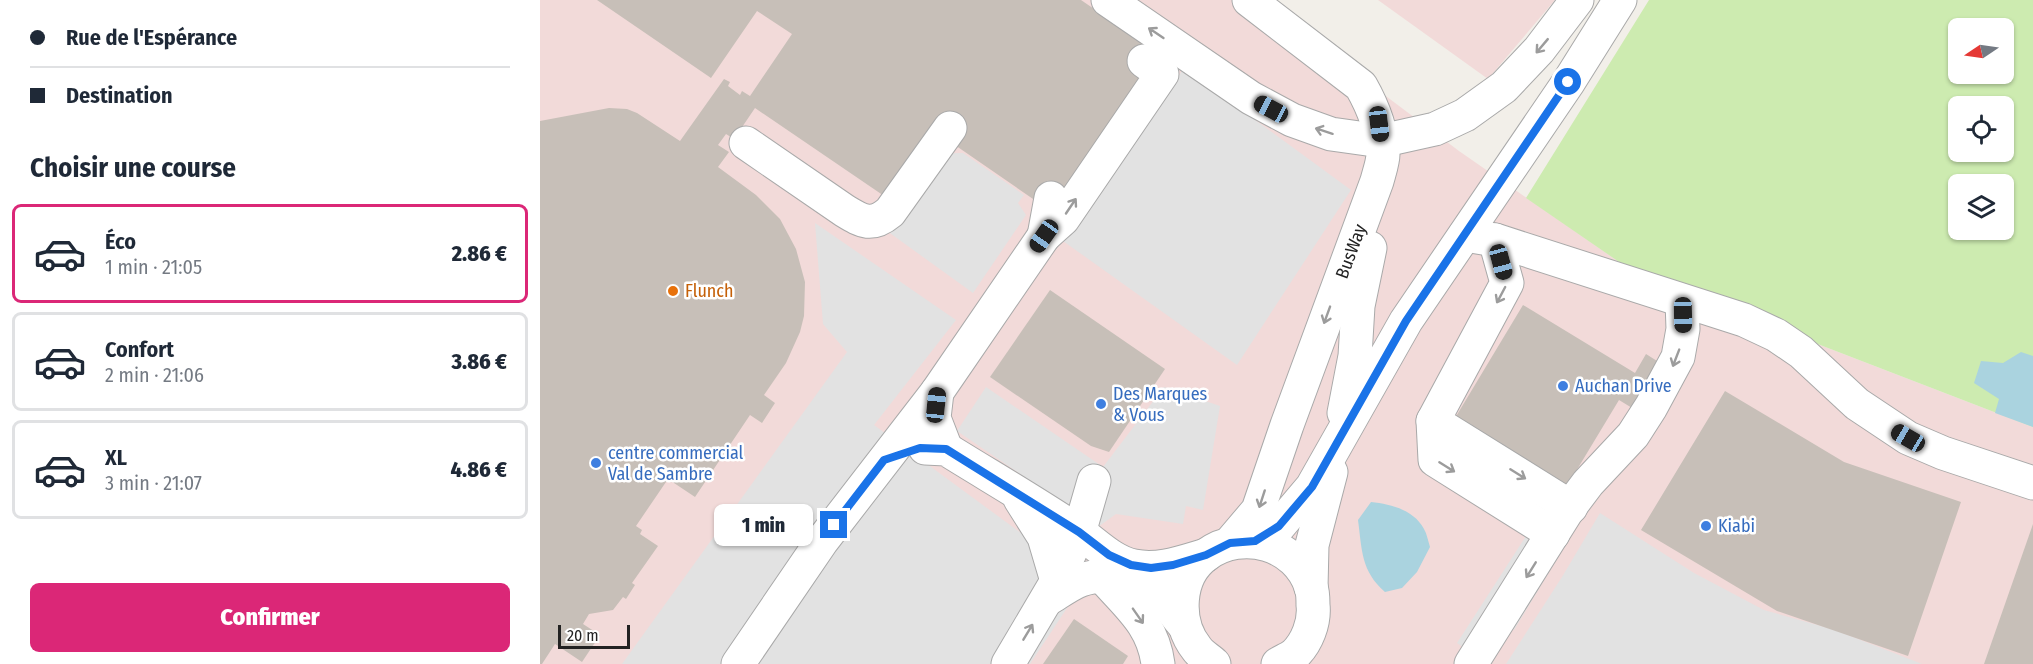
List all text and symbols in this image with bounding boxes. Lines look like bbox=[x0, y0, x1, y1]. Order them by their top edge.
north arrow bbox=[1948, 18, 2014, 84]
map controls bbox=[1948, 18, 2014, 240]
text: Rue de l'Espérance bbox=[66, 24, 237, 51]
one-way arrow bbox=[1149, 27, 1165, 39]
one-way arrow bbox=[1535, 38, 1548, 54]
route start bbox=[1554, 68, 1581, 95]
text: Destination bbox=[66, 82, 173, 109]
car bbox=[1251, 93, 1291, 125]
button: locate bbox=[1948, 96, 2014, 162]
car bbox=[1368, 105, 1390, 143]
one-way arrow bbox=[1315, 125, 1334, 136]
text: Choisir une course bbox=[30, 152, 236, 184]
button: layers bbox=[1948, 174, 2014, 240]
one-way arrow bbox=[1065, 199, 1077, 215]
car bbox=[1026, 216, 1062, 256]
street label: BusWay bbox=[1331, 221, 1371, 282]
icon: car bbox=[33, 227, 87, 281]
text: Éco bbox=[105, 228, 136, 255]
text: 2.86 € bbox=[452, 240, 507, 267]
car bbox=[1488, 242, 1514, 282]
text: 1 min · 21:05 bbox=[105, 255, 202, 279]
place label: Flunch bbox=[685, 280, 734, 302]
marker: Flunch bbox=[666, 284, 680, 298]
one-way arrow bbox=[1495, 286, 1507, 303]
car bbox=[1674, 297, 1692, 333]
one-way arrow bbox=[1321, 306, 1332, 324]
icon: car bbox=[33, 335, 87, 389]
text: Confort bbox=[105, 336, 174, 363]
text: 3.86 € bbox=[452, 348, 507, 375]
one-way arrow bbox=[1670, 349, 1681, 367]
text: 2 min · 21:06 bbox=[105, 363, 204, 387]
place label: Auchan Drive bbox=[1575, 375, 1672, 397]
marker: Auchan Drive bbox=[1556, 379, 1570, 393]
place label: Des Marques & Vous bbox=[1113, 383, 1208, 426]
car bbox=[925, 386, 947, 424]
marker: Des Marques & Vous bbox=[1094, 397, 1108, 411]
car bbox=[1888, 421, 1928, 455]
place label: centre commercial Val de Sambre bbox=[608, 442, 744, 485]
icon: car bbox=[33, 443, 87, 497]
text: XL bbox=[105, 444, 127, 471]
text: 4.86 € bbox=[451, 456, 507, 483]
marker: centre commercial Val de Sambre bbox=[589, 456, 603, 470]
one-way arrow bbox=[1438, 461, 1455, 473]
one-way arrow bbox=[1509, 468, 1526, 480]
text: 3 min · 21:07 bbox=[105, 471, 202, 495]
one-way arrow bbox=[1256, 489, 1267, 508]
callout: 1 min bbox=[714, 504, 813, 546]
route end bbox=[820, 511, 847, 538]
text: 1 min bbox=[742, 513, 785, 537]
place label: Kiabi bbox=[1718, 515, 1755, 537]
marker: Kiabi bbox=[1699, 519, 1713, 533]
one-way arrow bbox=[1524, 561, 1536, 578]
button: Confirmer bbox=[30, 583, 510, 652]
one-way arrow bbox=[1132, 608, 1144, 624]
scale bar bbox=[558, 622, 630, 650]
one-way arrow bbox=[1023, 624, 1035, 641]
text: 20 m bbox=[567, 626, 598, 645]

